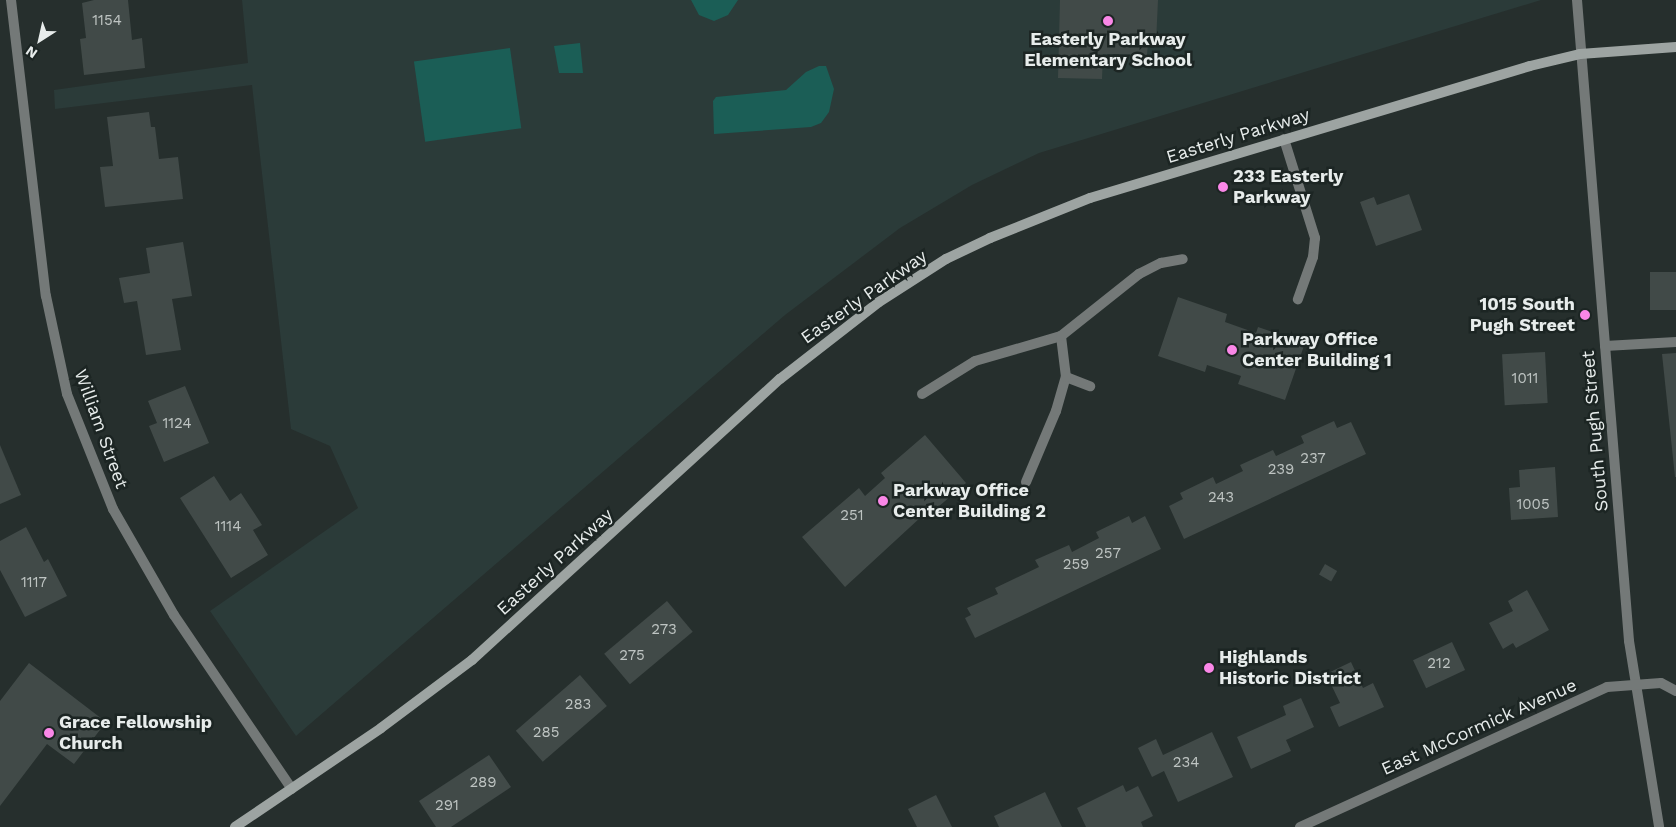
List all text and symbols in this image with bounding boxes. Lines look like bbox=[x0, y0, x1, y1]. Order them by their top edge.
house number: 1154 bbox=[92, 12, 122, 30]
north arrow bbox=[15, 15, 65, 65]
marker: Easterly Parkway Elementary School bbox=[1102, 15, 1114, 27]
place label: Easterly Parkway Elementary School bbox=[1024, 29, 1192, 72]
text: N bbox=[23, 43, 40, 62]
street label: Easterly Parkway bbox=[1163, 104, 1313, 168]
place label: 233 Easterly Parkway bbox=[1233, 166, 1343, 208]
marker: 233 Easterly Parkway bbox=[1217, 181, 1229, 193]
street label: Easterly Parkway bbox=[797, 245, 931, 349]
place label: 1015 South Pugh Street bbox=[1470, 294, 1575, 336]
marker: 1015 South Pugh Street bbox=[1579, 309, 1591, 321]
place label: Parkway Office Center Building 1 bbox=[1242, 329, 1392, 372]
marker: Parkway Office Center Building 1 bbox=[1226, 344, 1238, 356]
street label: South Pugh Street bbox=[1577, 350, 1613, 512]
street label: William Street bbox=[69, 366, 133, 492]
house number: 1011 bbox=[1512, 370, 1538, 388]
house number: 1124 bbox=[162, 415, 192, 433]
house number: 237 bbox=[1300, 450, 1326, 468]
house number: 239 bbox=[1268, 461, 1294, 479]
place label: Parkway Office Center Building 2 bbox=[893, 480, 1046, 522]
house number: 243 bbox=[1208, 489, 1234, 507]
marker: Parkway Office Center Building 2 bbox=[877, 495, 889, 507]
house number: 1005 bbox=[1516, 496, 1550, 514]
street label: Easterly Parkway bbox=[492, 504, 618, 620]
house number: 251 bbox=[840, 507, 864, 525]
house number: 1114 bbox=[215, 518, 241, 536]
house number: 257 bbox=[1095, 545, 1121, 563]
house number: 259 bbox=[1063, 556, 1089, 574]
house number: 1117 bbox=[21, 574, 47, 592]
house number: 273 bbox=[651, 621, 677, 639]
house number: 275 bbox=[619, 647, 645, 665]
place label: Highlands Historic District bbox=[1219, 647, 1361, 690]
house number: 212 bbox=[1427, 655, 1451, 673]
marker: Highlands Historic District bbox=[1203, 662, 1215, 674]
street label: East McCormick Avenue bbox=[1378, 674, 1580, 780]
house number: 283 bbox=[565, 696, 591, 714]
place label: Grace Fellowship Church bbox=[59, 712, 212, 754]
house number: 285 bbox=[533, 724, 559, 742]
marker: Grace Fellowship Church bbox=[43, 727, 55, 739]
house number: 234 bbox=[1173, 754, 1199, 772]
house number: 289 bbox=[469, 774, 497, 792]
house number: 291 bbox=[435, 797, 459, 815]

